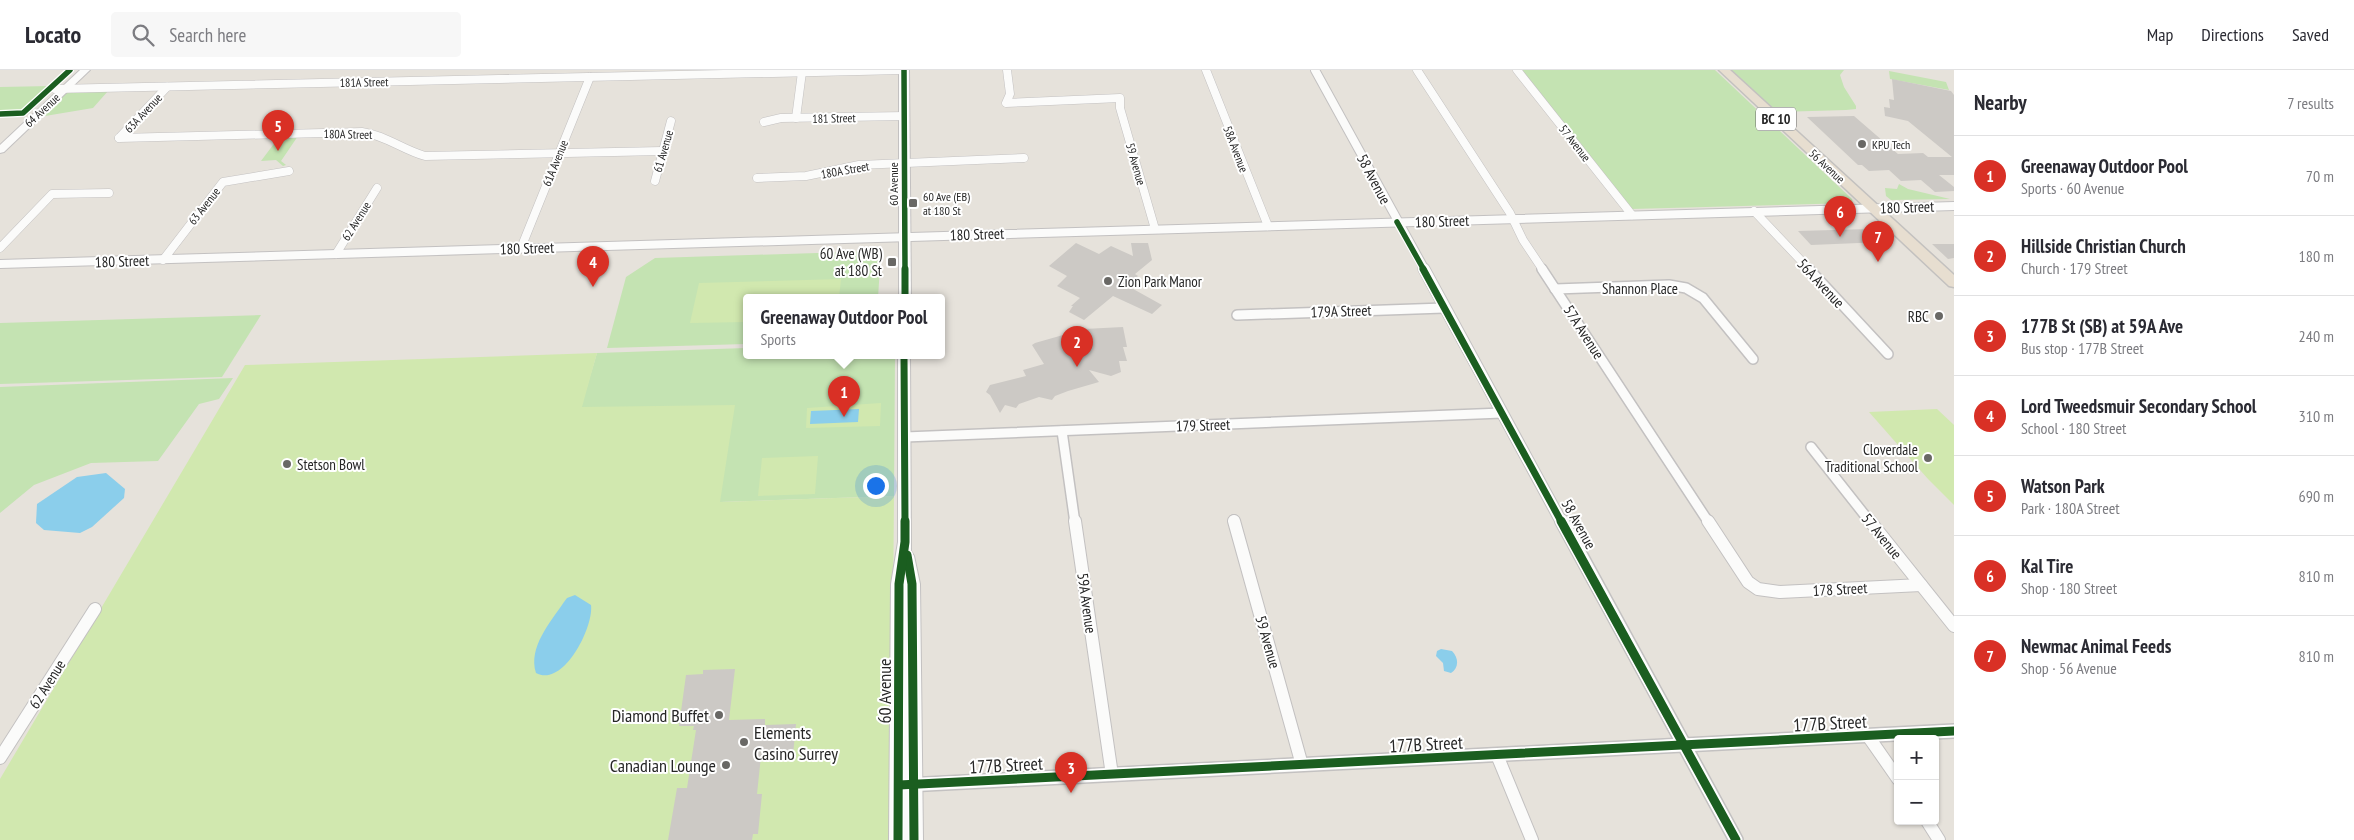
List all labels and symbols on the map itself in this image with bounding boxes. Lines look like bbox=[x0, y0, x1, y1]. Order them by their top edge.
street label: 181A Street bbox=[339, 74, 389, 90]
street label: 64 Avenue bbox=[21, 90, 63, 130]
street label: 63A Avenue bbox=[121, 90, 165, 136]
road number: BC 10 bbox=[1756, 108, 1796, 131]
pin: 5 bbox=[262, 110, 294, 151]
street label: 181 Street bbox=[812, 110, 857, 126]
street label: 57 Avenue bbox=[1556, 121, 1594, 165]
street label: 58A Avenue bbox=[1220, 124, 1252, 174]
street label: 180A Street bbox=[323, 126, 373, 142]
street label: 61 Avenue bbox=[650, 128, 676, 174]
place label: KPU Tech bbox=[1872, 137, 1910, 152]
street label: 61A Avenue bbox=[539, 138, 571, 188]
marker: KPU Tech bbox=[1856, 138, 1868, 150]
street label: 59 Avenue bbox=[1123, 141, 1149, 187]
street label: 56 Avenue bbox=[1806, 146, 1848, 186]
street label: 58 Avenue bbox=[1353, 151, 1395, 207]
street label: 180A Street bbox=[820, 158, 871, 182]
street label: 60 Avenue bbox=[886, 162, 901, 206]
street label: 63 Avenue bbox=[185, 184, 223, 228]
place label: 60 Ave (EB) at 180 St bbox=[923, 189, 970, 218]
pin: 6 bbox=[1824, 196, 1856, 237]
marker: 60 Ave (EB) at 180 St bbox=[907, 197, 919, 209]
street label: 180 Street bbox=[1879, 197, 1935, 217]
street label: 62 Avenue bbox=[338, 199, 374, 243]
street label: 180 Street bbox=[1414, 211, 1470, 231]
pin: 7 bbox=[1862, 221, 1894, 262]
street label: 180 Street bbox=[949, 224, 1005, 244]
street label: 180 Street bbox=[499, 238, 555, 258]
place label: 60 Ave (WB) at 180 St bbox=[820, 244, 882, 280]
pin: 4 bbox=[577, 246, 609, 287]
street label: 180 Street bbox=[94, 251, 150, 271]
street label: 56A Avenue bbox=[1793, 254, 1849, 312]
marker: 60 Ave (WB) at 180 St bbox=[886, 256, 898, 268]
place label: Zion Park Manor bbox=[1118, 272, 1203, 291]
marker: Zion Park Manor bbox=[1102, 275, 1114, 287]
street label: Shannon Place bbox=[1602, 279, 1678, 298]
street label: 179A Street bbox=[1310, 300, 1372, 322]
street label: 57A Avenue bbox=[1560, 301, 1608, 363]
place label: RBC bbox=[1908, 307, 1929, 326]
marker: RBC bbox=[1933, 310, 1945, 322]
pin: 2 bbox=[1061, 326, 1093, 367]
pin: 1 bbox=[828, 376, 860, 417]
street label: 179 Street bbox=[1175, 415, 1231, 435]
place label: Cloverdale Traditional School bbox=[1825, 440, 1918, 476]
marker: Cloverdale Traditional School bbox=[1922, 452, 1934, 464]
place label: Stetson Bowl bbox=[297, 455, 365, 474]
marker: Stetson Bowl bbox=[281, 458, 293, 470]
your location bbox=[863, 473, 889, 499]
street label: 58 Avenue bbox=[1558, 496, 1600, 552]
street label: 57 Avenue bbox=[1858, 509, 1906, 563]
street label: 59A Avenue bbox=[1073, 572, 1101, 634]
street label: 178 Street bbox=[1812, 578, 1868, 600]
street label: 59 Avenue bbox=[1251, 613, 1285, 671]
street label: 62 Avenue bbox=[25, 656, 69, 712]
street label: 60 Avenue bbox=[873, 658, 896, 724]
place label: Diamond Buffet bbox=[612, 704, 709, 727]
marker: Diamond Buffet bbox=[713, 709, 725, 721]
street label: 177B Street bbox=[1793, 710, 1868, 736]
place label: Elements Casino Surrey bbox=[754, 721, 838, 765]
street label: 177B Street bbox=[1389, 731, 1464, 757]
marker: Elements Casino Surrey bbox=[738, 736, 750, 748]
street label: 177B Street bbox=[969, 752, 1044, 778]
pin: 3 bbox=[1055, 752, 1087, 793]
place label: Canadian Lounge bbox=[610, 754, 716, 777]
marker: Canadian Lounge bbox=[720, 759, 732, 771]

